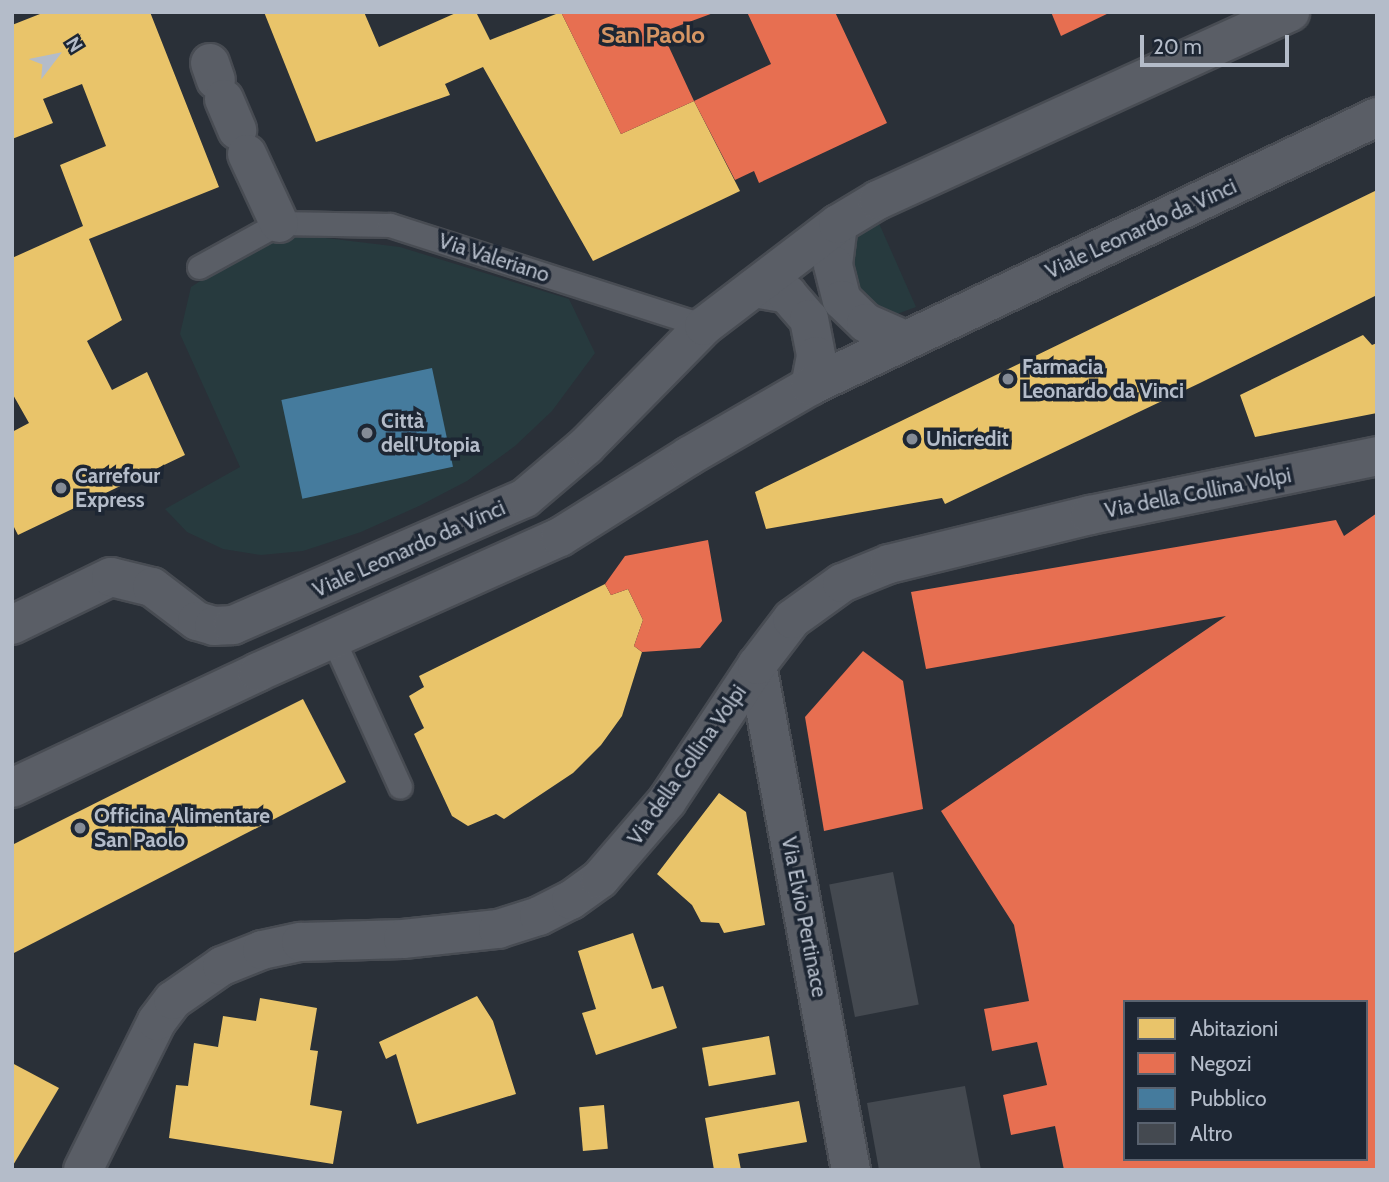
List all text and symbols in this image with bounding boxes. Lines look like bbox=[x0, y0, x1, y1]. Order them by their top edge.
north arrow bbox=[21, 21, 91, 91]
district label: San Paolo bbox=[601, 21, 705, 49]
scale bar bbox=[1144, 21, 1293, 65]
text: N bbox=[61, 33, 88, 56]
text: 20 m bbox=[1153, 34, 1202, 59]
street label: Viale Leonardo da Vinci bbox=[1042, 174, 1240, 284]
street label: Via Valeriano bbox=[435, 228, 553, 288]
place label: Farmacia Leonardo da Vinci bbox=[1022, 354, 1184, 404]
marker: Farmacia Leonardo da Vinci bbox=[1000, 371, 1016, 387]
place label: Città dell'Utopia bbox=[381, 408, 480, 458]
marker: Città dell'Utopia bbox=[359, 425, 375, 441]
place label: Unicredit bbox=[926, 426, 1009, 452]
marker: Unicredit bbox=[904, 431, 920, 447]
place label: Carrefour Express bbox=[75, 463, 160, 513]
street label: Via della Collina Volpi bbox=[1103, 463, 1293, 523]
marker: Carrefour Express bbox=[53, 480, 69, 496]
street label: Viale Leonardo da Vinci bbox=[309, 495, 509, 603]
street label: Via della Collina Volpi bbox=[622, 680, 752, 850]
place label: Officina Alimentare San Paolo bbox=[94, 803, 270, 853]
marker: Officina Alimentare San Paolo bbox=[72, 820, 88, 836]
street label: Via Elvio Pertinace bbox=[776, 835, 832, 999]
legend bbox=[1123, 1000, 1368, 1161]
text: Abitazioni bbox=[1190, 1016, 1278, 1041]
text: Negozi bbox=[1190, 1051, 1251, 1076]
text: Pubblico bbox=[1190, 1086, 1267, 1111]
text: Altro bbox=[1190, 1121, 1233, 1146]

